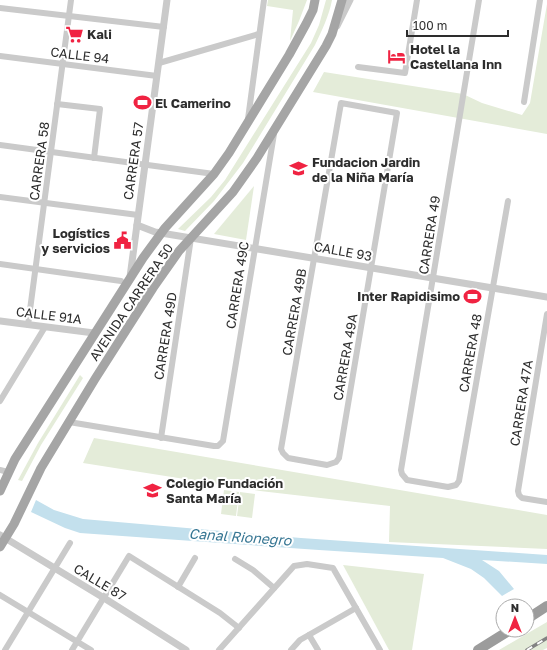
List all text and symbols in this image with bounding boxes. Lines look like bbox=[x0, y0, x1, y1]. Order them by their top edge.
scale bar bbox=[407, 12, 508, 38]
text: 100 m bbox=[413, 18, 447, 33]
supermarket icon: Kali bbox=[64, 24, 84, 44]
place label: Kali bbox=[87, 26, 112, 42]
place label: Hotel la Castellana Inn bbox=[410, 41, 502, 72]
street label: CALLE 94 bbox=[50, 43, 110, 67]
hotel icon: Hotel la Castellana Inn bbox=[387, 46, 407, 66]
sports icon: El Camerino bbox=[132, 93, 152, 113]
place label: El Camerino bbox=[155, 95, 231, 111]
street label: CARRERA 58 bbox=[26, 121, 52, 201]
street label: CARRERA 57 bbox=[120, 121, 146, 201]
place label: Fundacion Jardin de la Niña María bbox=[312, 154, 420, 185]
school or university icon: Fundacion Jardin de la Niña María bbox=[289, 159, 309, 179]
street label: CARRERA 49 bbox=[415, 194, 443, 276]
place label: Logístics y servicios bbox=[41, 225, 110, 256]
public building icon: Logístics y servicios bbox=[113, 230, 133, 250]
street label: CALLE 93 bbox=[313, 238, 373, 264]
street label: AVENIDA CARRERA 50 bbox=[86, 240, 176, 364]
street label: CARRERA 49C bbox=[222, 240, 252, 330]
street label: CARRERA 49B bbox=[278, 267, 310, 357]
sports icon: Inter Rapidisimo bbox=[463, 286, 483, 306]
place label: Inter Rapidisimo bbox=[357, 288, 460, 304]
street label: CARRERA 49D bbox=[150, 291, 180, 381]
street label: CALLE 91A bbox=[15, 303, 83, 327]
street label: CARRERA 49A bbox=[329, 312, 361, 402]
street label: CARRERA 48 bbox=[455, 312, 485, 394]
street label: CARRERA 47A bbox=[506, 358, 536, 447]
place label: Colegio Fundación Santa María bbox=[166, 475, 283, 506]
school or university icon: Colegio Fundación Santa María bbox=[143, 480, 163, 500]
water label: Canal Rionegro bbox=[188, 524, 293, 549]
street label: CALLE 87 bbox=[71, 560, 129, 604]
north arrow bbox=[495, 598, 535, 638]
text: N bbox=[511, 601, 519, 614]

